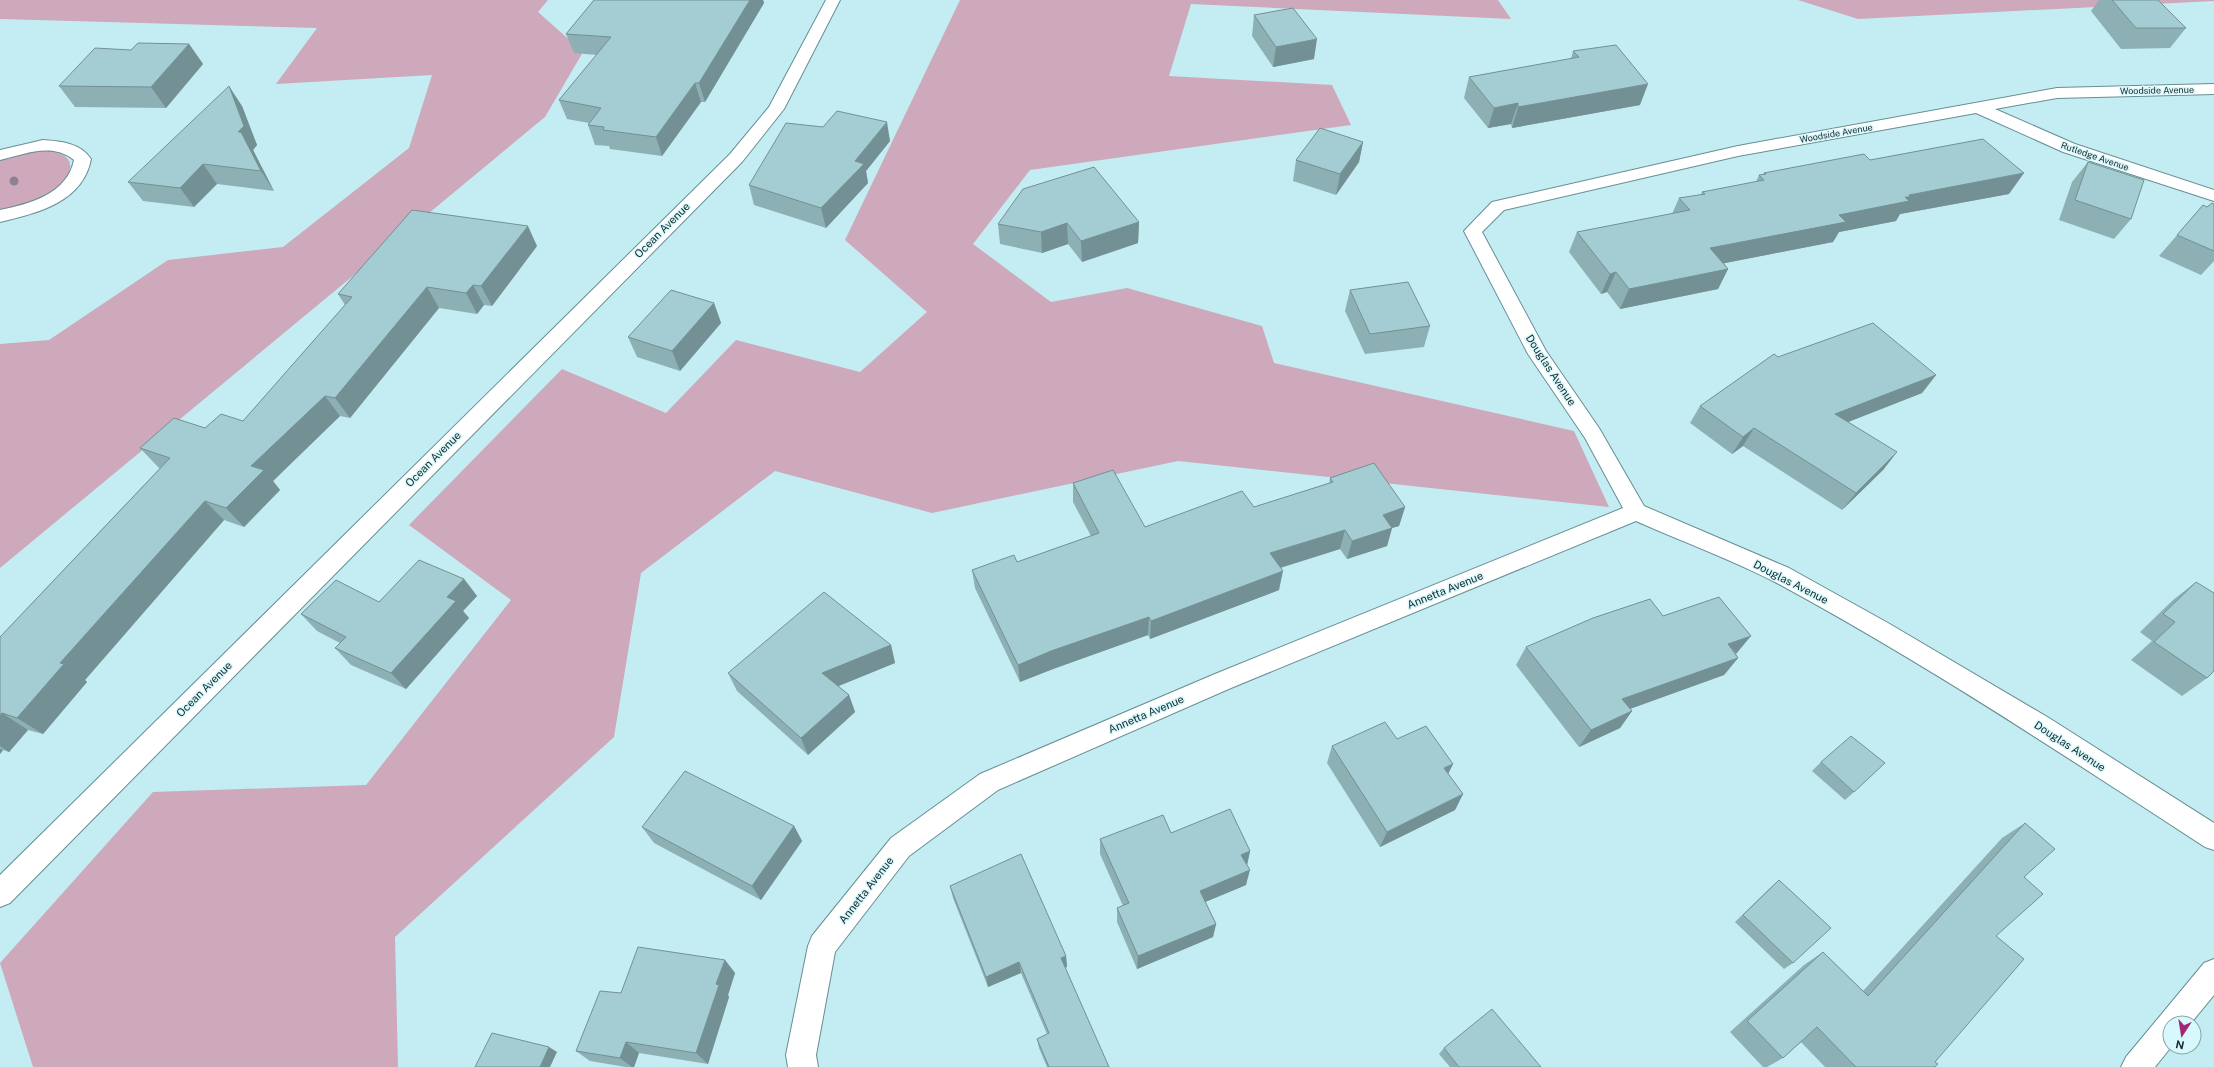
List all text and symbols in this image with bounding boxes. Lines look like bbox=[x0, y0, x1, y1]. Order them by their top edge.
street label: Woodside Avenue bbox=[2120, 84, 2194, 96]
street label: Woodside Avenue bbox=[1799, 121, 1873, 145]
street label: Rutledge Avenue bbox=[2060, 139, 2130, 173]
street label: Ocean Avenue bbox=[632, 200, 692, 260]
street label: Douglas Avenue bbox=[1524, 332, 1578, 408]
street label: Ocean Avenue bbox=[403, 429, 463, 489]
street label: Douglas Avenue bbox=[1752, 558, 1830, 606]
street label: Annetta Avenue bbox=[1405, 569, 1485, 611]
street label: Ocean Avenue bbox=[174, 659, 234, 719]
street label: Annetta Avenue bbox=[1106, 693, 1186, 735]
street label: Douglas Avenue bbox=[2032, 719, 2108, 773]
street label: Annetta Avenue bbox=[836, 854, 896, 926]
north arrow bbox=[2162, 1015, 2202, 1055]
text: N bbox=[2174, 1038, 2185, 1052]

